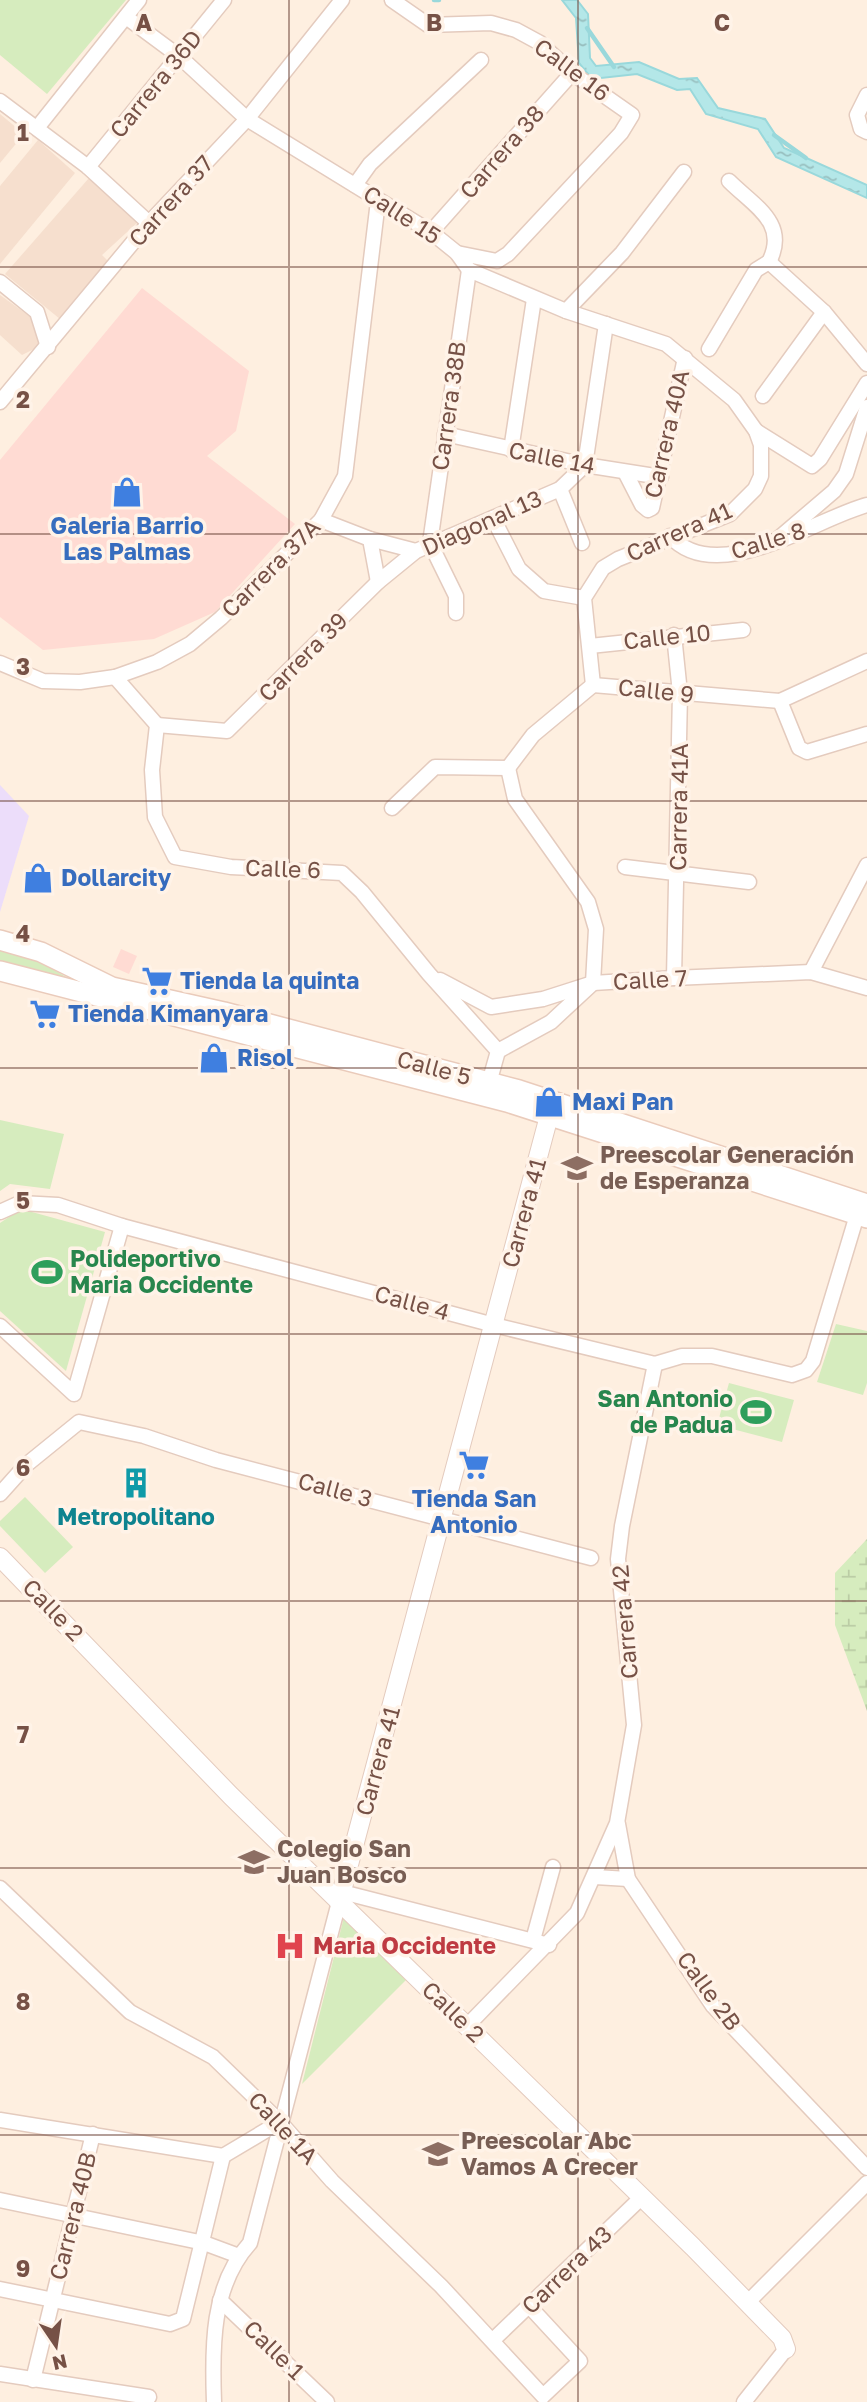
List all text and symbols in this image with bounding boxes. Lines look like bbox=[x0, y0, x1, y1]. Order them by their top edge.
text: A bbox=[136, 8, 153, 36]
text: B bbox=[426, 8, 442, 36]
text: C bbox=[714, 8, 730, 36]
street label: Carrera 36D bbox=[103, 24, 207, 143]
street label: Calle 16 bbox=[529, 32, 616, 107]
street label: Carrera 38 bbox=[453, 99, 549, 204]
text: 1 bbox=[17, 118, 29, 146]
street label: Carrera 37 bbox=[122, 149, 218, 252]
street label: Calle 15 bbox=[359, 179, 447, 250]
street label: Carrera 38B bbox=[425, 340, 471, 472]
street label: Carrera 40A bbox=[638, 367, 694, 501]
text: 2 bbox=[16, 385, 30, 413]
street label: Calle 14 bbox=[507, 435, 598, 479]
shop icon: Galeria Barrio Las Palmas bbox=[110, 475, 144, 509]
street label: Diagonal 13 bbox=[417, 483, 546, 561]
street label: Carrera 41 bbox=[622, 495, 736, 567]
place label: Galeria Barrio Las Palmas bbox=[50, 511, 204, 565]
street label: Carrera 37A bbox=[215, 512, 326, 623]
street label: Calle 8 bbox=[727, 516, 808, 565]
street label: Carrera 39 bbox=[252, 606, 353, 707]
street label: Calle 10 bbox=[622, 618, 712, 655]
text: 3 bbox=[16, 652, 30, 680]
street label: Calle 9 bbox=[617, 672, 695, 708]
street label: Carrera 41A bbox=[663, 743, 693, 871]
street label: Calle 6 bbox=[244, 853, 322, 883]
shop icon: Dollarcity bbox=[21, 861, 55, 895]
place label: Dollarcity bbox=[61, 863, 172, 891]
text: 4 bbox=[16, 919, 30, 947]
street label: Calle 7 bbox=[612, 963, 688, 995]
supermarket icon: Tienda la quinta bbox=[140, 964, 174, 998]
place label: Tienda la quinta bbox=[180, 966, 359, 994]
supermarket icon: Tienda Kimanyara bbox=[28, 997, 62, 1031]
place label: Tienda Kimanyara bbox=[68, 999, 268, 1027]
shop icon: Risol bbox=[197, 1041, 231, 1075]
place label: Risol bbox=[237, 1043, 294, 1071]
street label: Calle 5 bbox=[394, 1044, 474, 1090]
shop icon: Maxi Pan bbox=[532, 1085, 566, 1119]
place label: Maxi Pan bbox=[572, 1087, 674, 1115]
place label: Preescolar Generación de Esperanza bbox=[600, 1140, 854, 1194]
school or university icon: Preescolar Generación de Esperanza bbox=[560, 1151, 594, 1185]
street label: Carrera 41 bbox=[495, 1155, 551, 1271]
text: 5 bbox=[16, 1186, 30, 1214]
place label: Polideportivo Maria Occidente bbox=[70, 1244, 253, 1298]
sports icon: Polideportivo Maria Occidente bbox=[30, 1255, 64, 1289]
street label: Calle 4 bbox=[372, 1279, 453, 1325]
place label: San Antonio de Padua bbox=[597, 1384, 733, 1438]
sports icon: San Antonio de Padua bbox=[739, 1395, 773, 1429]
supermarket icon: Tienda San Antonio bbox=[457, 1448, 491, 1482]
text: 6 bbox=[16, 1453, 30, 1481]
building icon: Metropolitano bbox=[119, 1466, 153, 1500]
street label: Calle 3 bbox=[295, 1466, 375, 1512]
place label: Tienda San Antonio bbox=[412, 1484, 536, 1538]
place label: Metropolitano bbox=[57, 1502, 215, 1530]
street label: Carrera 42 bbox=[605, 1564, 643, 1680]
street label: Calle 2 bbox=[17, 1572, 90, 1646]
street label: Carrera 41 bbox=[349, 1703, 405, 1819]
text: 7 bbox=[17, 1720, 29, 1748]
place label: Colegio San Juan Bosco bbox=[277, 1834, 411, 1888]
school or university icon: Colegio San Juan Bosco bbox=[237, 1845, 271, 1879]
hospital icon: Maria Occidente bbox=[273, 1929, 307, 1963]
place label: Maria Occidente bbox=[313, 1931, 496, 1959]
street label: Calle 2B bbox=[672, 1945, 748, 2035]
street label: Calle 2 bbox=[417, 1975, 491, 2048]
text: 8 bbox=[16, 1987, 30, 2015]
street label: Calle 1A bbox=[243, 2085, 324, 2169]
place label: Preescolar Abc Vamos A Crecer bbox=[461, 2126, 638, 2180]
school or university icon: Preescolar Abc Vamos A Crecer bbox=[421, 2137, 455, 2171]
street label: Carrera 40B bbox=[43, 2149, 101, 2283]
street label: Carrera 43 bbox=[515, 2219, 617, 2319]
text: 9 bbox=[16, 2254, 30, 2282]
north arrow bbox=[21, 2311, 91, 2381]
street label: Calle 1 bbox=[239, 2314, 311, 2385]
text: N bbox=[50, 2350, 70, 2376]

